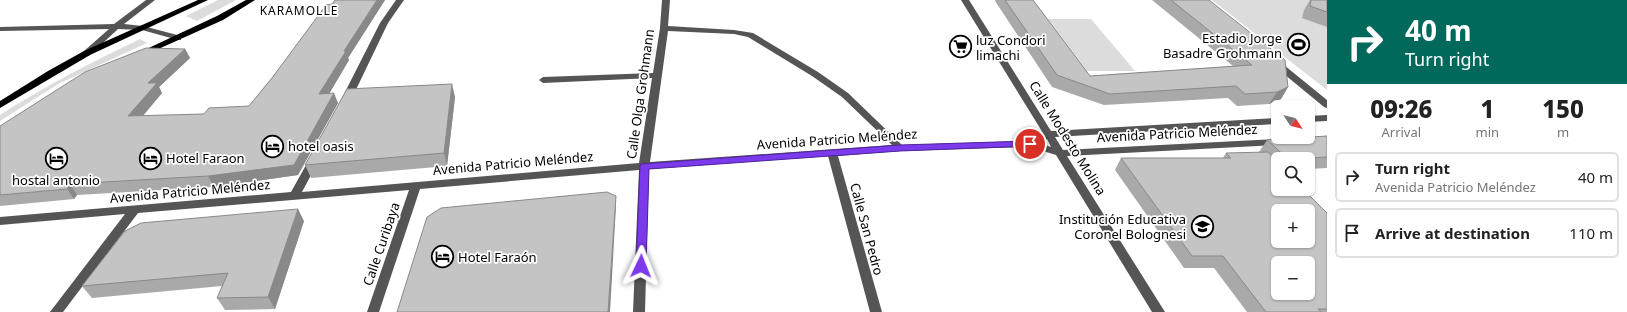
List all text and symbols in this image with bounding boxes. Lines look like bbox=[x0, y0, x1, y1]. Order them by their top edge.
district label: KARAMOLLE bbox=[260, 2, 338, 19]
text: 40 m bbox=[1405, 11, 1472, 49]
icon: right bbox=[1339, 16, 1391, 68]
street label: Calle Olga Grohmann bbox=[622, 28, 658, 160]
place label: Estadio Jorge Basadre Grohmann bbox=[1163, 29, 1282, 62]
place label: luz Condori limachi bbox=[976, 31, 1046, 64]
sports icon: Estadio Jorge Basadre Grohmann bbox=[1285, 32, 1311, 58]
supermarket icon: luz Condori limachi bbox=[948, 34, 974, 60]
text: Turn right bbox=[1405, 47, 1489, 71]
street label: Calle Modesto Molina bbox=[1025, 77, 1111, 199]
text: 09:26 bbox=[1370, 92, 1432, 125]
text: 1 bbox=[1480, 92, 1494, 125]
text: 150 bbox=[1542, 92, 1584, 125]
north arrow bbox=[1271, 100, 1315, 144]
map controls bbox=[1271, 100, 1315, 300]
street label: Avenida Patricio Meléndez bbox=[1096, 120, 1258, 146]
text: Arrival bbox=[1381, 123, 1421, 141]
text: min bbox=[1476, 123, 1499, 141]
text: m bbox=[1557, 123, 1569, 141]
street label: Avenida Patricio Meléndez bbox=[756, 124, 918, 154]
pin bbox=[1013, 127, 1047, 161]
hotel icon: hotel oasis bbox=[259, 133, 285, 159]
icon: arrive bbox=[1019, 133, 1041, 155]
place label: hotel oasis bbox=[288, 137, 354, 155]
hotel icon: hostal antonio bbox=[43, 145, 69, 171]
hotel icon: Hotel Faraon bbox=[137, 145, 163, 171]
street label: Avenida Patricio Meléndez bbox=[432, 147, 594, 179]
place label: Hotel Faraon bbox=[166, 149, 245, 167]
button: search bbox=[1271, 152, 1315, 196]
text: Turn right bbox=[1375, 158, 1450, 178]
icon: right bbox=[1341, 166, 1363, 188]
text: 40 m bbox=[1578, 167, 1613, 187]
place label: hostal antonio bbox=[12, 171, 100, 189]
street label: Avenida Patricio Meléndez bbox=[109, 175, 271, 207]
text: Avenida Patricio Meléndez bbox=[1375, 178, 1536, 196]
street label: Calle San Pedro bbox=[846, 181, 888, 277]
street label: Calle Curibaya bbox=[358, 200, 404, 288]
button: + bbox=[1271, 204, 1315, 248]
place label: Institución Educativa Coronel Bolognesi bbox=[1059, 210, 1186, 243]
school or university icon: Institución Educativa Coronel Bolognesi bbox=[1189, 213, 1215, 239]
icon: arrive bbox=[1341, 222, 1363, 244]
text: Arrive at destination bbox=[1375, 223, 1530, 243]
text: 110 m bbox=[1569, 223, 1613, 243]
hotel icon: Hotel Faraón bbox=[430, 244, 456, 270]
position arrow bbox=[620, 245, 662, 287]
place label: Hotel Faraón bbox=[458, 248, 537, 266]
button: − bbox=[1271, 256, 1315, 300]

